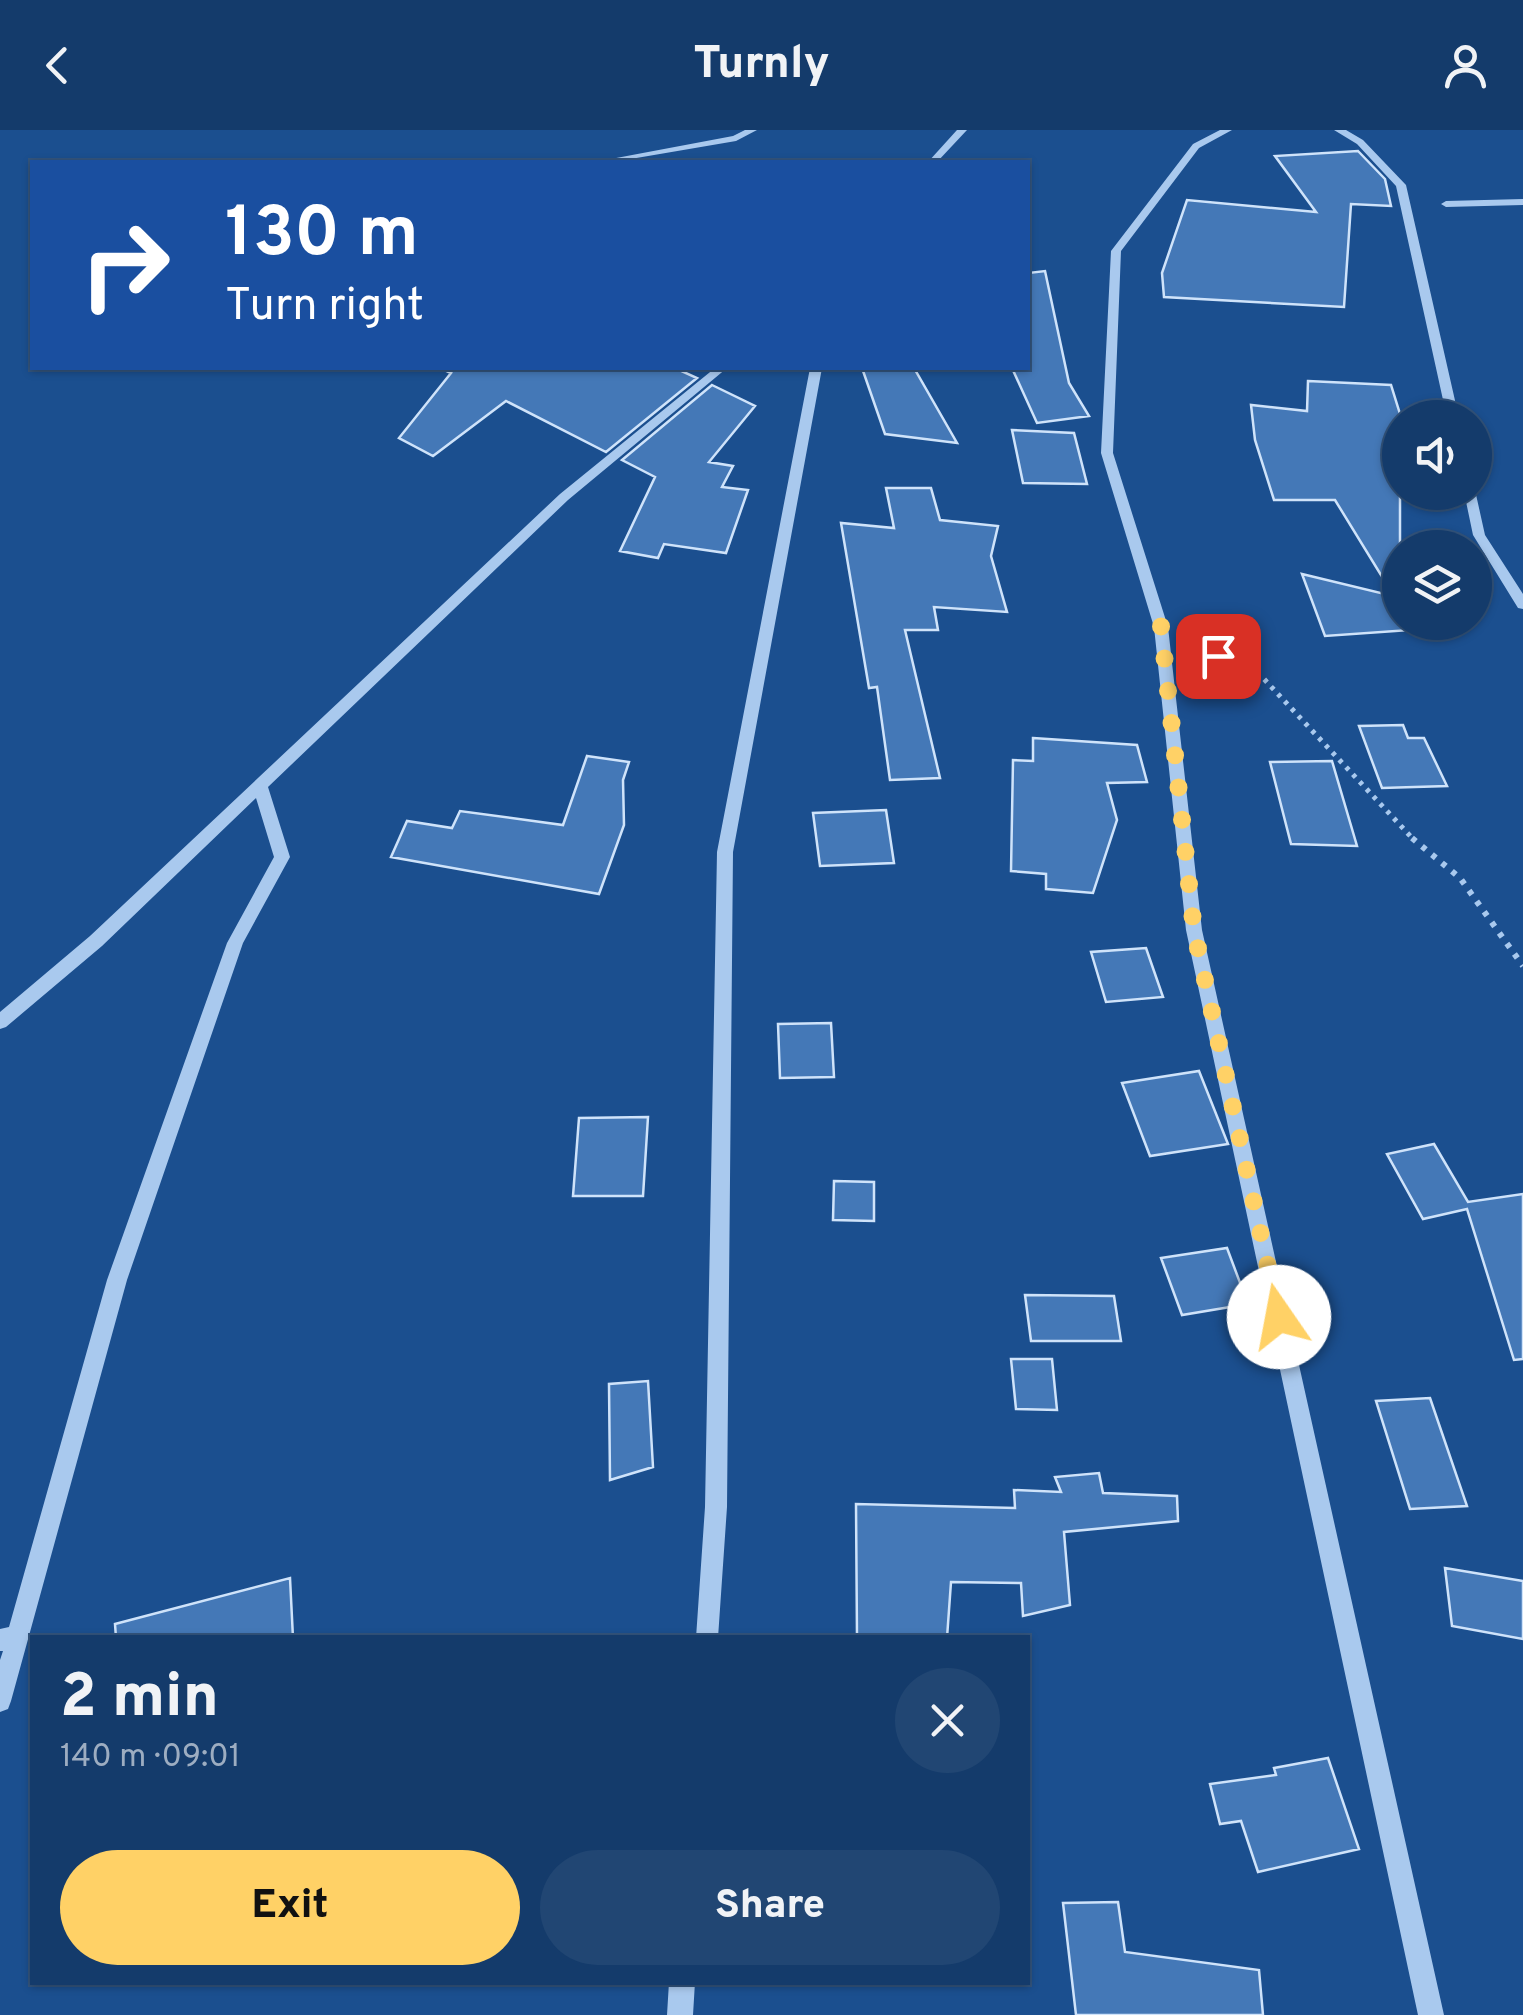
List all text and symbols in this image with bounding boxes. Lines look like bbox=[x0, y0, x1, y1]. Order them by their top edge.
text: Turnly bbox=[693, 37, 830, 94]
icon: back bbox=[30, 38, 85, 93]
icon: person bbox=[1438, 38, 1493, 93]
text: 130 m bbox=[225, 192, 419, 281]
icon: right bbox=[60, 200, 190, 330]
text: Turn right bbox=[225, 279, 424, 336]
map controls bbox=[1382, 400, 1492, 640]
button: sound bbox=[1382, 400, 1492, 510]
button: layers bbox=[1382, 530, 1492, 640]
pin bbox=[1176, 614, 1261, 699]
icon: arrive bbox=[1191, 629, 1246, 684]
position arrow bbox=[1227, 1265, 1331, 1369]
text: 2 min bbox=[60, 1662, 219, 1738]
button: close bbox=[895, 1668, 1000, 1773]
text: 140 m · 09:01 bbox=[60, 1738, 241, 1778]
button: Exit bbox=[60, 1850, 520, 1965]
button: Share bbox=[540, 1850, 1000, 1965]

